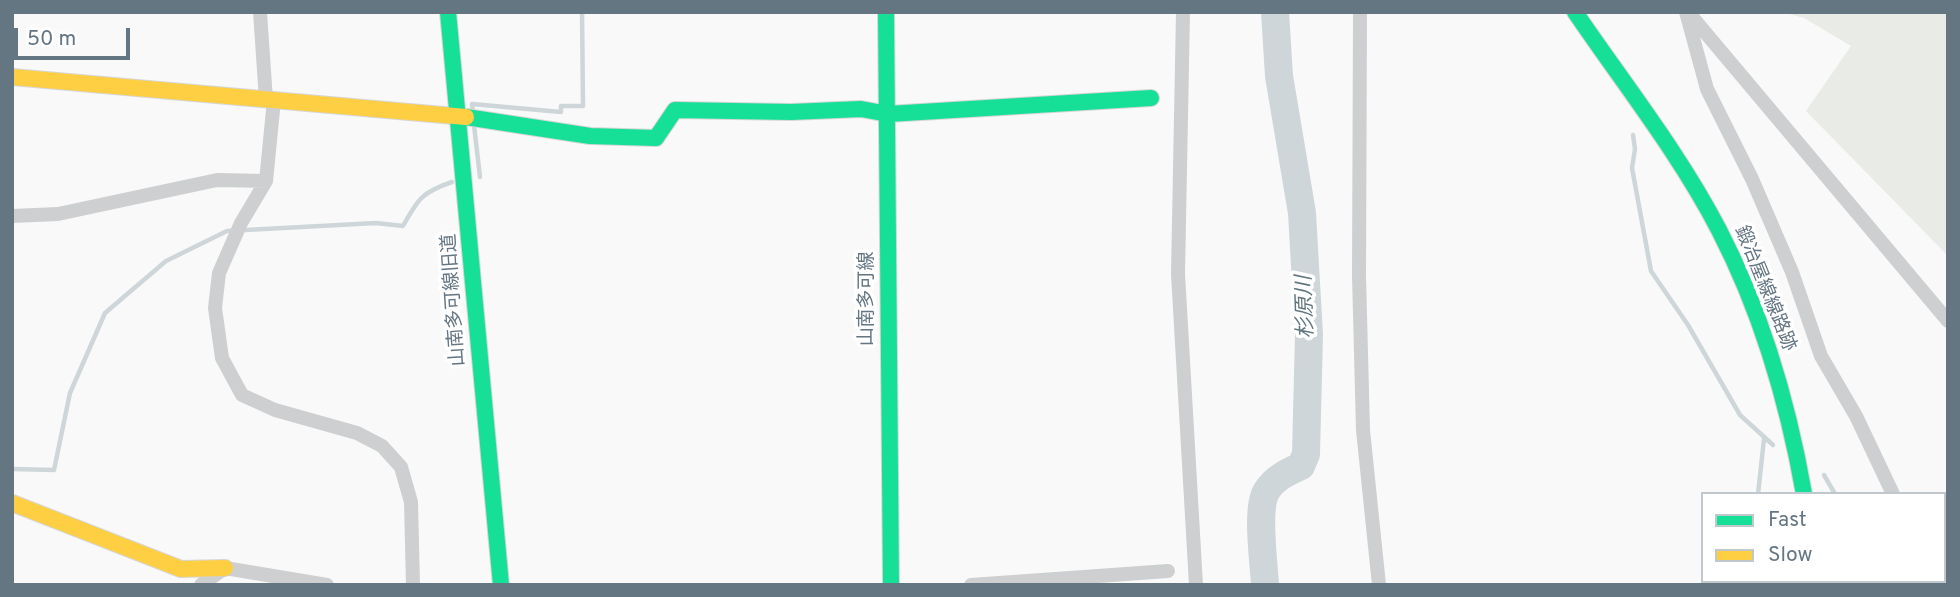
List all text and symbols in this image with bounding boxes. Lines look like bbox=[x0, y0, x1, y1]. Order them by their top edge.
scale bar bbox=[18, 14, 133, 58]
text: 50 m bbox=[27, 26, 76, 53]
street label: 鍛冶屋線線路跡 bbox=[1729, 223, 1799, 355]
street label: 山南多可線旧道 bbox=[439, 233, 471, 367]
street label: 山南多可線 bbox=[857, 252, 879, 346]
water label: 杉原川 bbox=[1293, 275, 1321, 339]
legend bbox=[1701, 492, 1946, 583]
text: Fast bbox=[1768, 507, 1807, 534]
text: Slow bbox=[1768, 542, 1813, 569]

